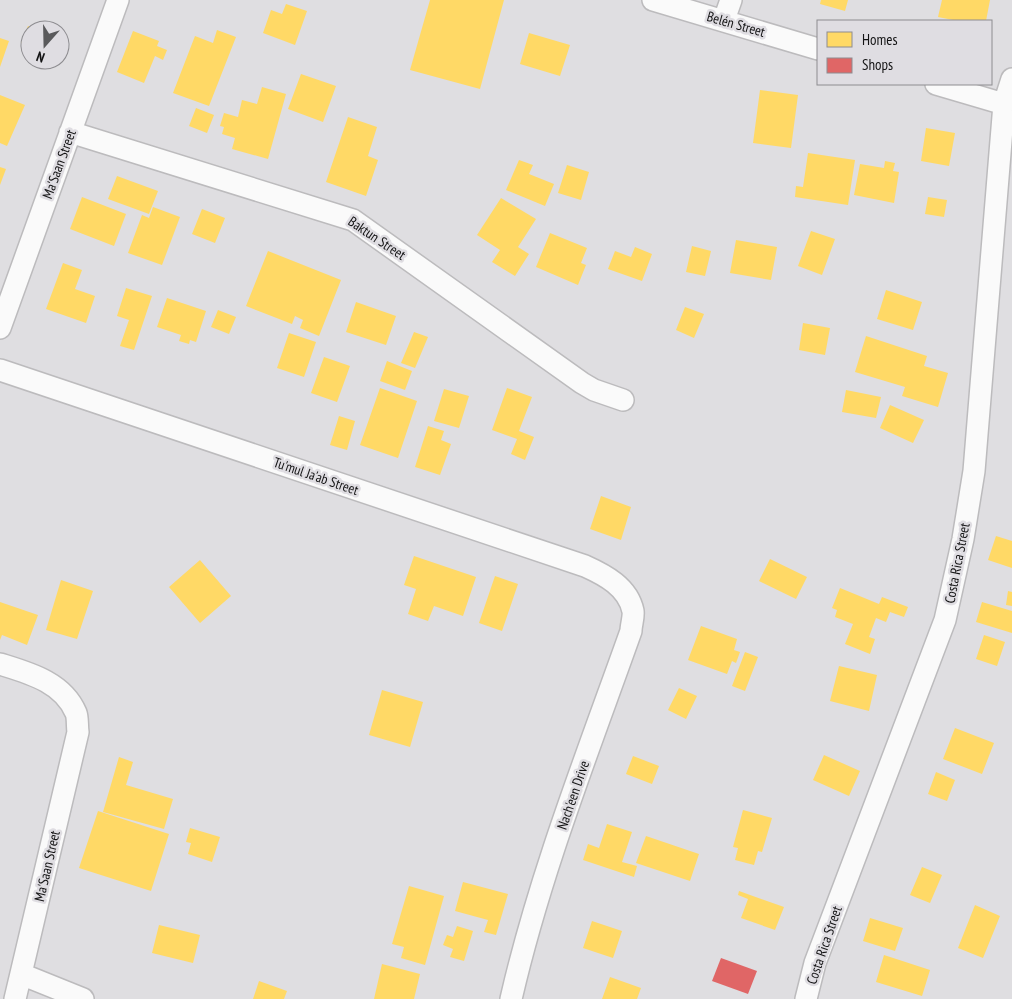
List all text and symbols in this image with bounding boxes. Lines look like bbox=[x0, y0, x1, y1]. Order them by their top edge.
street label: Belén Street bbox=[705, 7, 767, 41]
north arrow bbox=[20, 20, 70, 70]
legend bbox=[817, 20, 992, 85]
text: Homes bbox=[862, 30, 898, 49]
text: N bbox=[34, 47, 47, 67]
text: Shops bbox=[862, 55, 893, 74]
street label: Ma'Saan Street bbox=[38, 127, 80, 201]
street label: Baktun Street bbox=[345, 212, 409, 264]
street label: Tu'mul Ja'ab Street bbox=[271, 453, 361, 499]
street label: Costa Rica Street bbox=[940, 521, 974, 605]
street label: Nach'een Drive bbox=[553, 758, 593, 832]
street label: Ma'Saan Street bbox=[30, 829, 64, 903]
street label: Costa Rica Street bbox=[802, 903, 846, 986]

